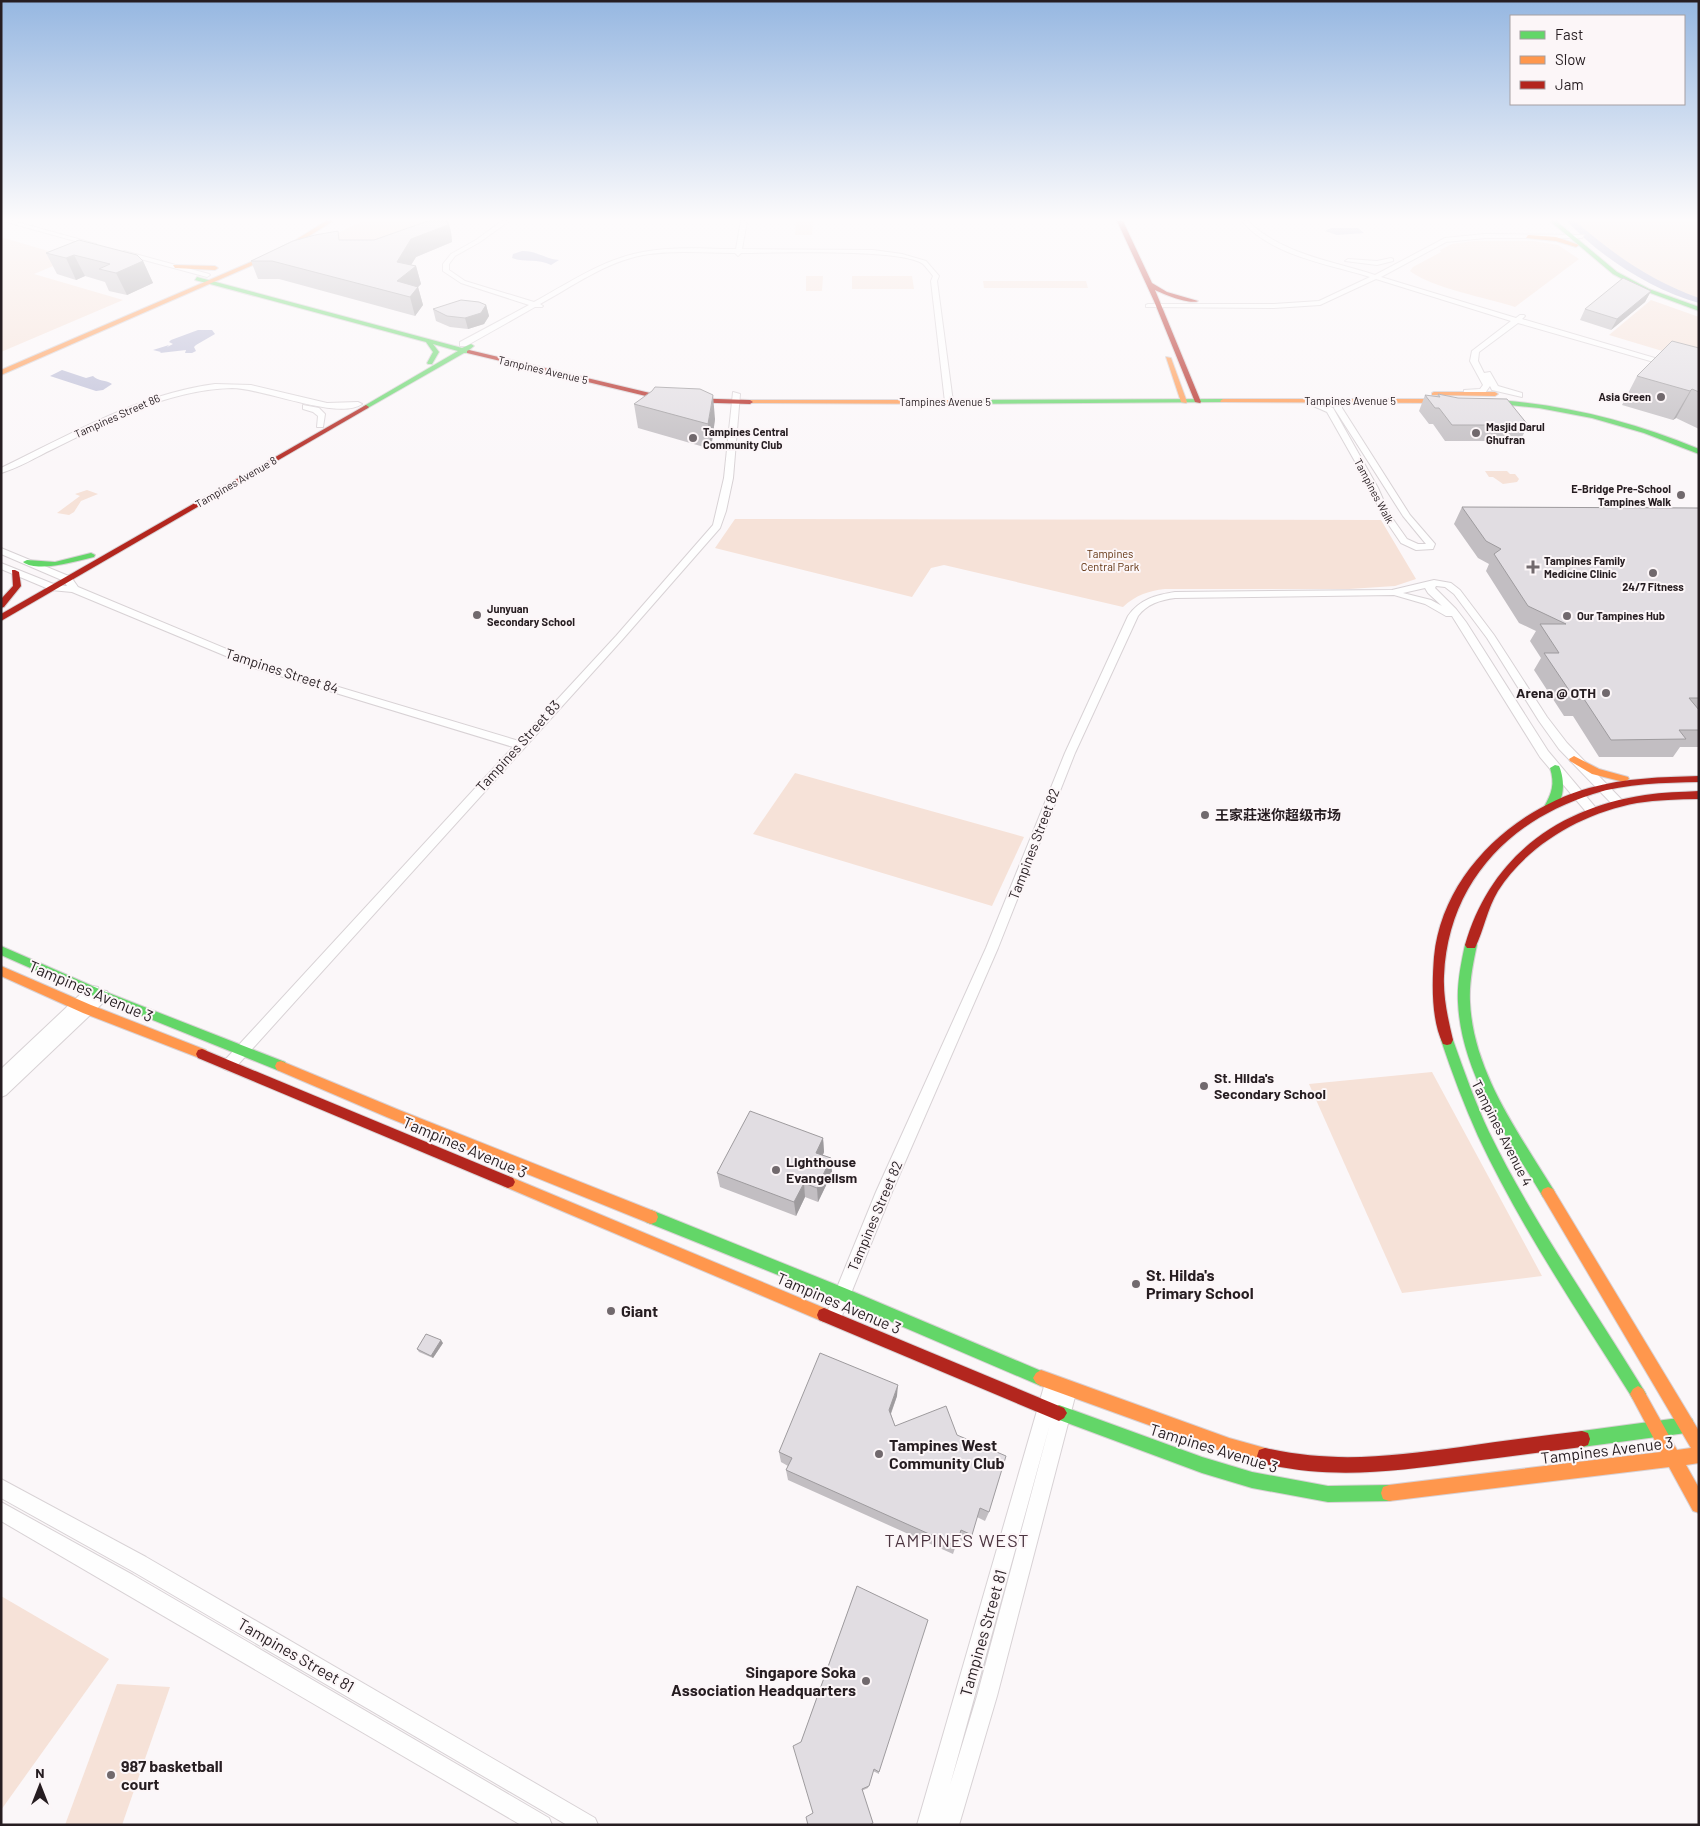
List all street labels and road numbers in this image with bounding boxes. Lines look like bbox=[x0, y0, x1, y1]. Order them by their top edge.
street label: Tampines Avenue 5 bbox=[497, 353, 590, 386]
street label: Tampines Street 86 bbox=[72, 391, 162, 440]
street label: Tampines Avenue 5 bbox=[1304, 394, 1396, 407]
street label: Tampines Avenue 5 bbox=[899, 395, 991, 408]
street label: Tampines Avenue 8 bbox=[193, 453, 279, 510]
street label: Tampines Walk bbox=[1352, 456, 1397, 526]
street label: Tampines Street 84 bbox=[223, 644, 341, 697]
street label: Tampines Street 83 bbox=[472, 696, 563, 795]
street label: Tampines Street 82 bbox=[1004, 786, 1063, 902]
street label: Tampines Avenue 3 bbox=[26, 956, 156, 1025]
street label: Tampines Avenue 4 bbox=[1468, 1077, 1537, 1189]
street label: Tampines Avenue 3 bbox=[400, 1112, 530, 1181]
street label: Tampines Street 82 bbox=[844, 1158, 905, 1273]
street label: Tampines Avenue 3 bbox=[774, 1268, 904, 1337]
street label: Tampines Avenue 3 bbox=[1148, 1419, 1281, 1476]
street label: Tampines Avenue 3 bbox=[1540, 1432, 1674, 1467]
street label: Tampines Street 81 bbox=[955, 1567, 1010, 1699]
street label: Tampines Street 81 bbox=[235, 1613, 358, 1696]

